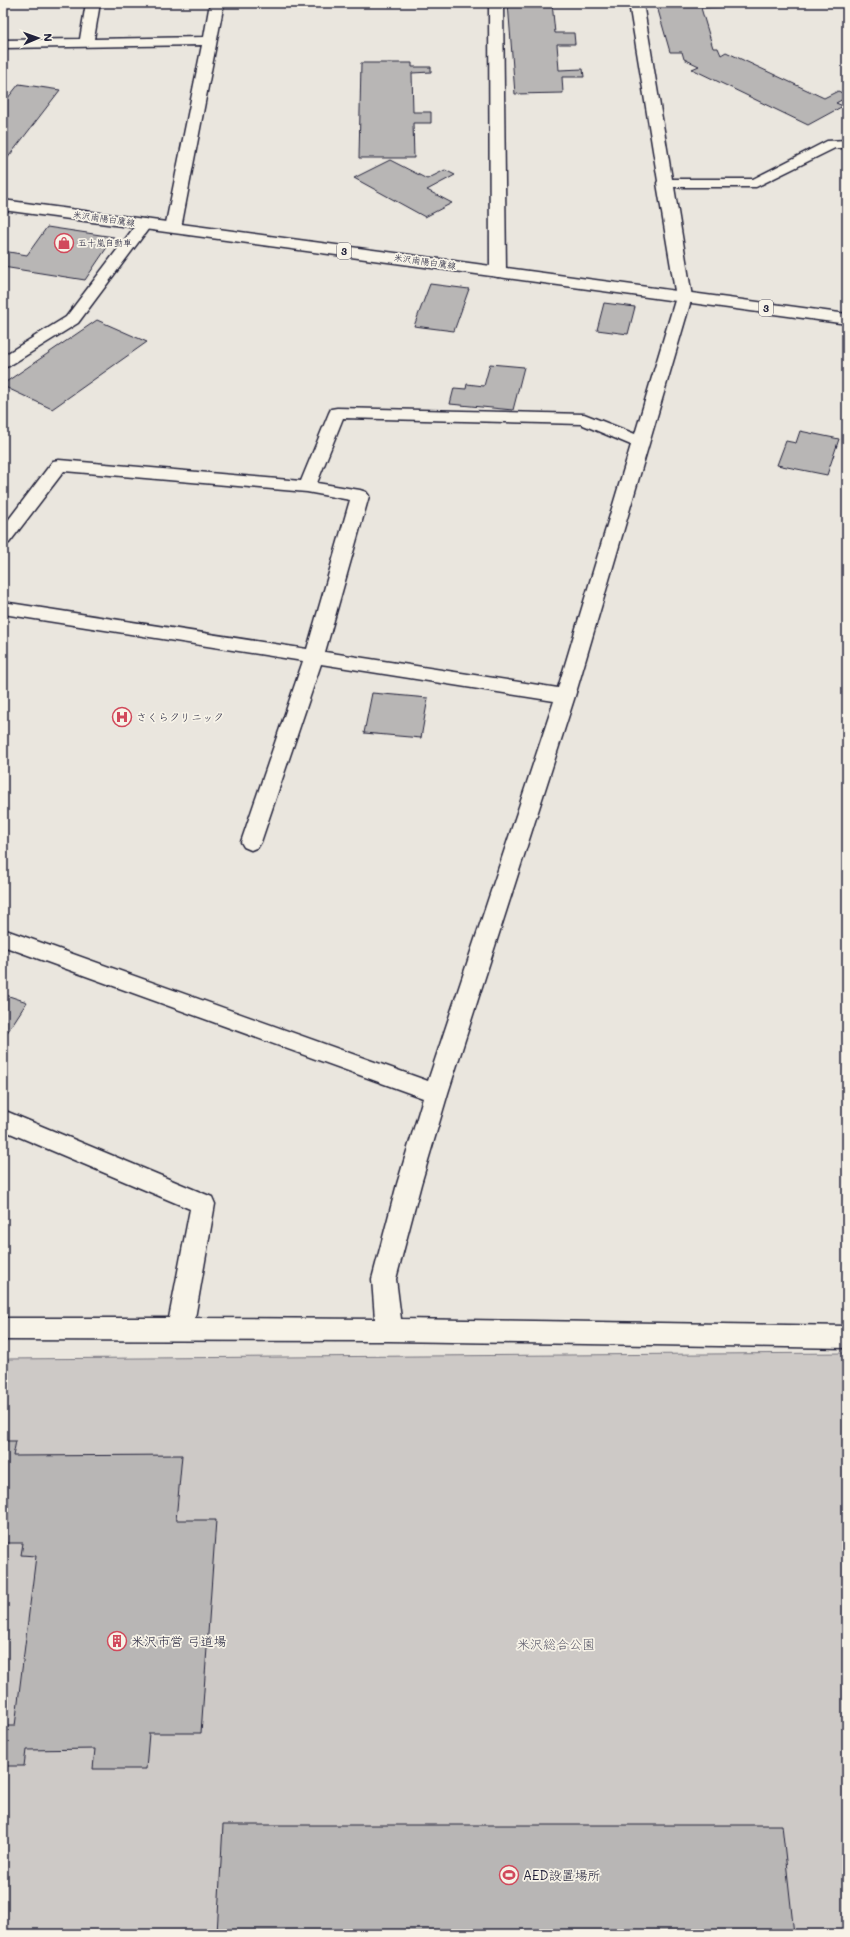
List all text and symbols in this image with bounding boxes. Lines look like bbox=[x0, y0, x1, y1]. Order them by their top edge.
north arrow bbox=[18, 18, 58, 58]
text: N bbox=[41, 33, 56, 42]
street label: 米沢南陽白鷹線 bbox=[72, 209, 136, 228]
shop icon: 五十嵐自動車 bbox=[53, 232, 75, 254]
place label: 五十嵐自動車 bbox=[78, 237, 132, 248]
road number: 3 bbox=[337, 243, 351, 259]
street label: 米沢南陽白鷹線 bbox=[393, 252, 457, 271]
road number: 3 bbox=[759, 300, 773, 316]
hospital icon: さくらクリニック bbox=[111, 706, 133, 728]
place label: さくらクリニック bbox=[136, 709, 224, 724]
building icon: 米沢市営 弓道場 bbox=[106, 1630, 128, 1652]
place label: 米沢市営 弓道場 bbox=[131, 1632, 226, 1649]
park label: 米沢総合公園 bbox=[517, 1635, 595, 1652]
sports icon: AED設置場所 bbox=[498, 1864, 520, 1886]
place label: AED設置場所 bbox=[523, 1866, 600, 1883]

